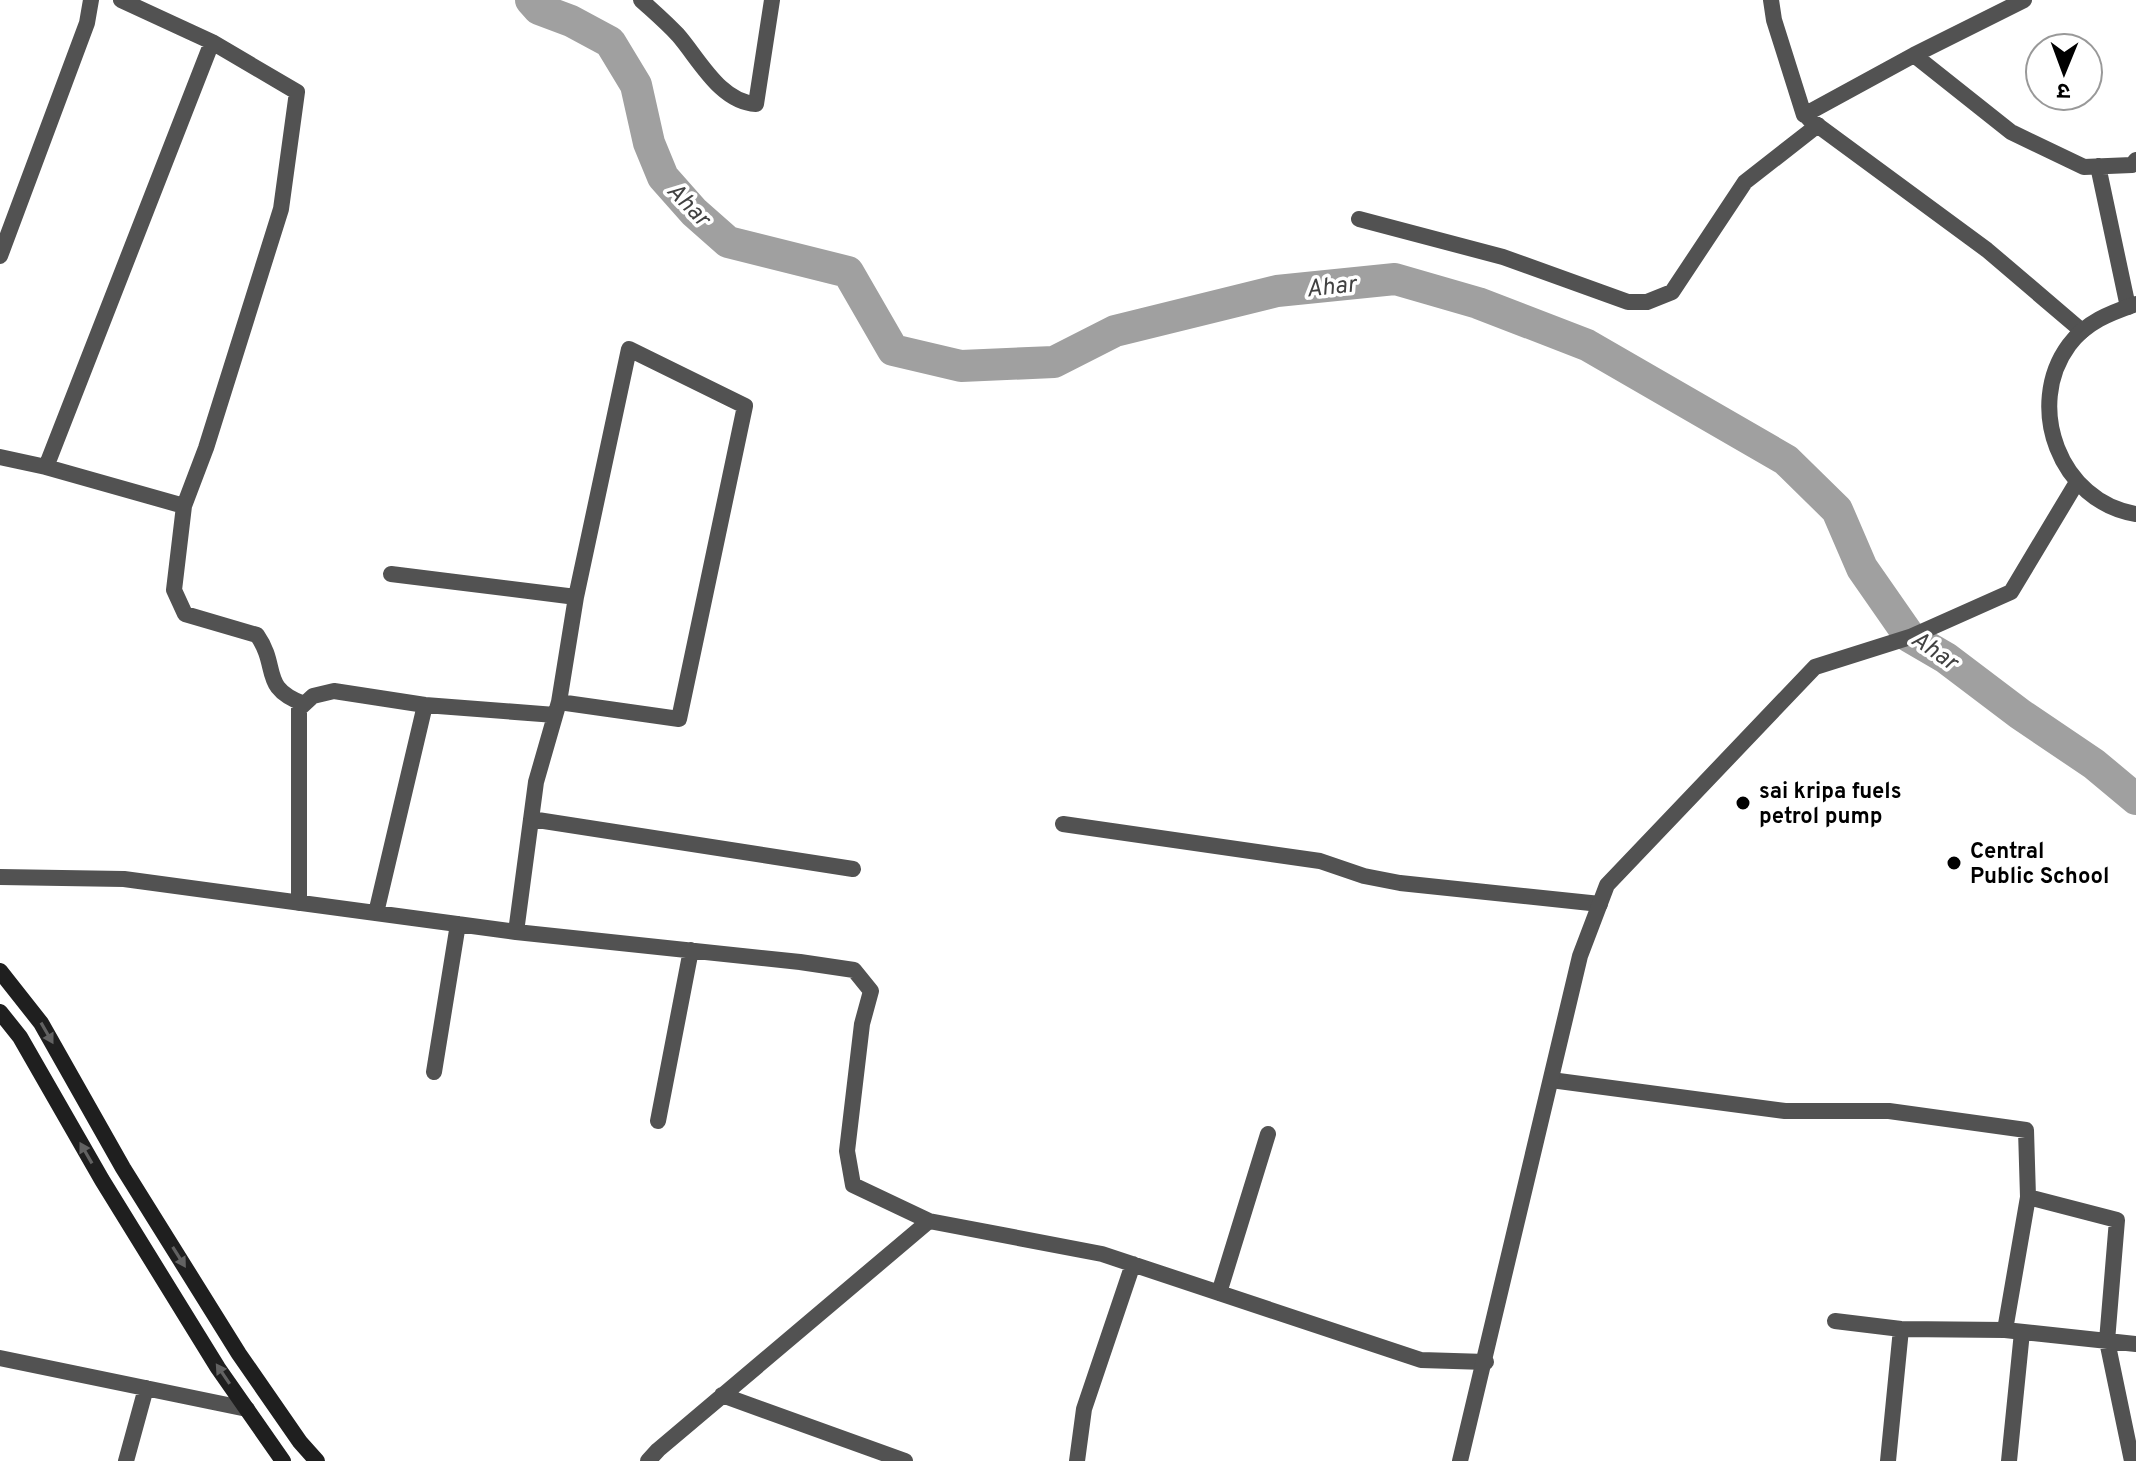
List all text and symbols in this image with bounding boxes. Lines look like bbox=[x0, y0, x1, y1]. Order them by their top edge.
north arrow bbox=[2024, 32, 2104, 112]
text: उ bbox=[2056, 76, 2070, 103]
water label: Ahar bbox=[659, 177, 717, 235]
water label: Ahar bbox=[1305, 270, 1360, 306]
water label: Ahar bbox=[1905, 625, 1965, 679]
place label: sai kripa fuels petrol pump bbox=[1759, 779, 1902, 831]
marker: sai kripa fuels petrol pump bbox=[1734, 794, 1752, 812]
place label: Central Public School bbox=[1970, 839, 2109, 891]
marker: Central Public School bbox=[1945, 854, 1963, 872]
one-way arrow bbox=[39, 1022, 53, 1045]
one-way arrow bbox=[79, 1141, 93, 1164]
one-way arrow bbox=[172, 1246, 186, 1268]
one-way arrow bbox=[215, 1363, 230, 1384]

